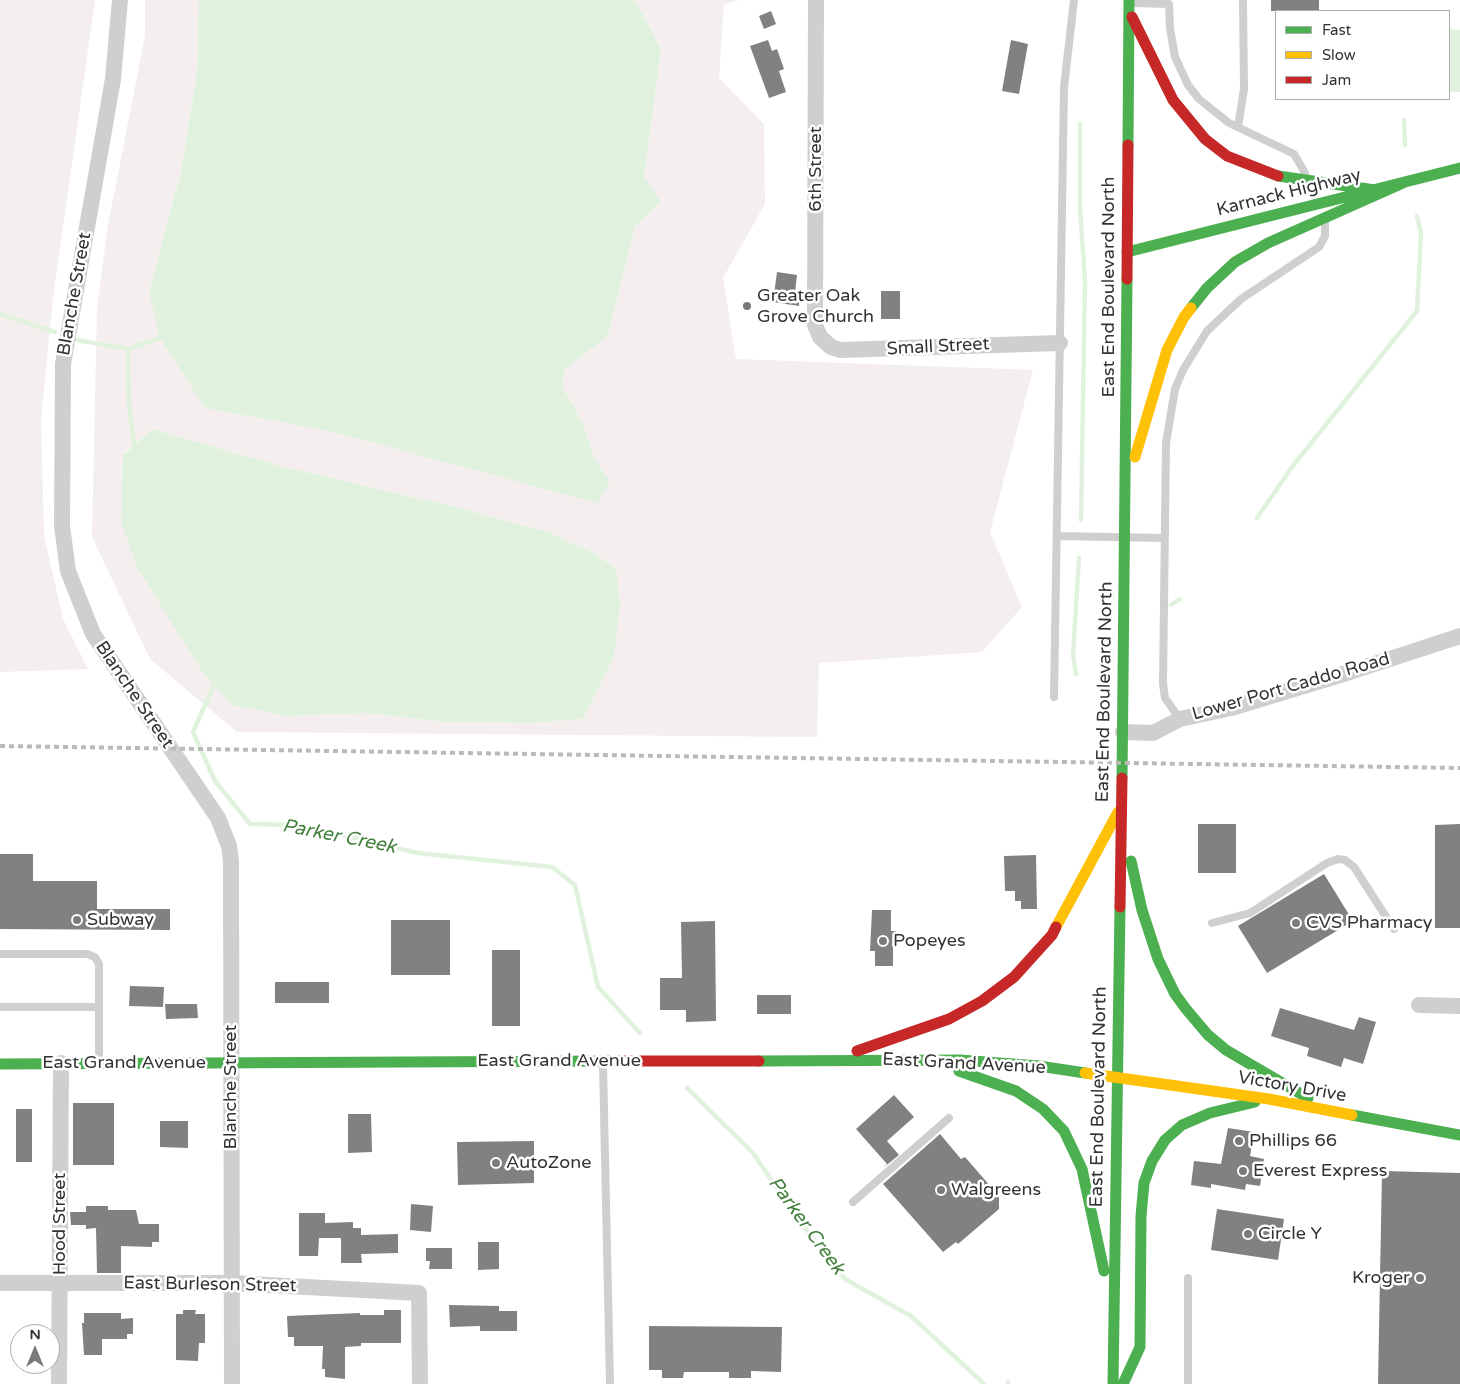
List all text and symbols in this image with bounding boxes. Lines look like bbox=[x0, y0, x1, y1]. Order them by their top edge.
legend bbox=[1275, 10, 1450, 100]
text: Fast bbox=[1322, 21, 1351, 39]
text: Slow bbox=[1322, 46, 1356, 64]
text: Jam bbox=[1322, 71, 1351, 89]
street label: 6th Street bbox=[805, 126, 827, 212]
street label: Karnack Highway bbox=[1215, 165, 1363, 221]
street label: East End Boulevard North bbox=[1098, 177, 1120, 397]
street label: Blanche Street bbox=[54, 231, 96, 357]
place label: Greater Oak Grove Church bbox=[757, 285, 874, 328]
marker: Greater Oak Grove Church bbox=[741, 300, 753, 312]
street label: Small Street bbox=[886, 334, 990, 360]
street label: East End Boulevard North bbox=[1092, 581, 1118, 803]
street label: Blanche Street bbox=[90, 637, 178, 753]
street label: Lower Port Caddo Road bbox=[1190, 648, 1392, 726]
water label: Parker Creek bbox=[280, 815, 398, 859]
place label: Subway bbox=[87, 909, 154, 931]
place label: CVS Pharmacy bbox=[1306, 912, 1433, 934]
marker: Subway bbox=[71, 914, 83, 926]
marker: CVS Pharmacy bbox=[1290, 917, 1302, 929]
place label: Popeyes bbox=[893, 930, 966, 952]
marker: Popeyes bbox=[877, 935, 889, 947]
street label: East End Boulevard North bbox=[1086, 986, 1112, 1208]
street label: Blanche Street bbox=[220, 1025, 242, 1149]
street label: East Grand Avenue bbox=[882, 1049, 1046, 1079]
street label: East Grand Avenue bbox=[477, 1050, 641, 1072]
street label: East Grand Avenue bbox=[42, 1052, 206, 1074]
street label: Victory Drive bbox=[1236, 1067, 1348, 1107]
place label: Phillips 66 bbox=[1249, 1130, 1337, 1152]
marker: Phillips 66 bbox=[1233, 1135, 1245, 1147]
place label: AutoZone bbox=[506, 1152, 591, 1174]
marker: AutoZone bbox=[490, 1157, 502, 1169]
place label: Everest Express bbox=[1253, 1160, 1387, 1182]
marker: Everest Express bbox=[1237, 1165, 1249, 1177]
street label: Hood Street bbox=[49, 1173, 71, 1275]
water label: Parker Creek bbox=[763, 1173, 849, 1279]
place label: Walgreens bbox=[951, 1179, 1041, 1201]
marker: Walgreens bbox=[935, 1184, 947, 1196]
place label: Circle Y bbox=[1258, 1223, 1322, 1245]
marker: Circle Y bbox=[1242, 1228, 1254, 1240]
place label: Kroger bbox=[1352, 1267, 1410, 1289]
marker: Kroger bbox=[1414, 1272, 1426, 1284]
street label: East Burleson Street bbox=[123, 1273, 297, 1297]
north arrow bbox=[10, 1324, 60, 1374]
text: N bbox=[29, 1326, 41, 1343]

